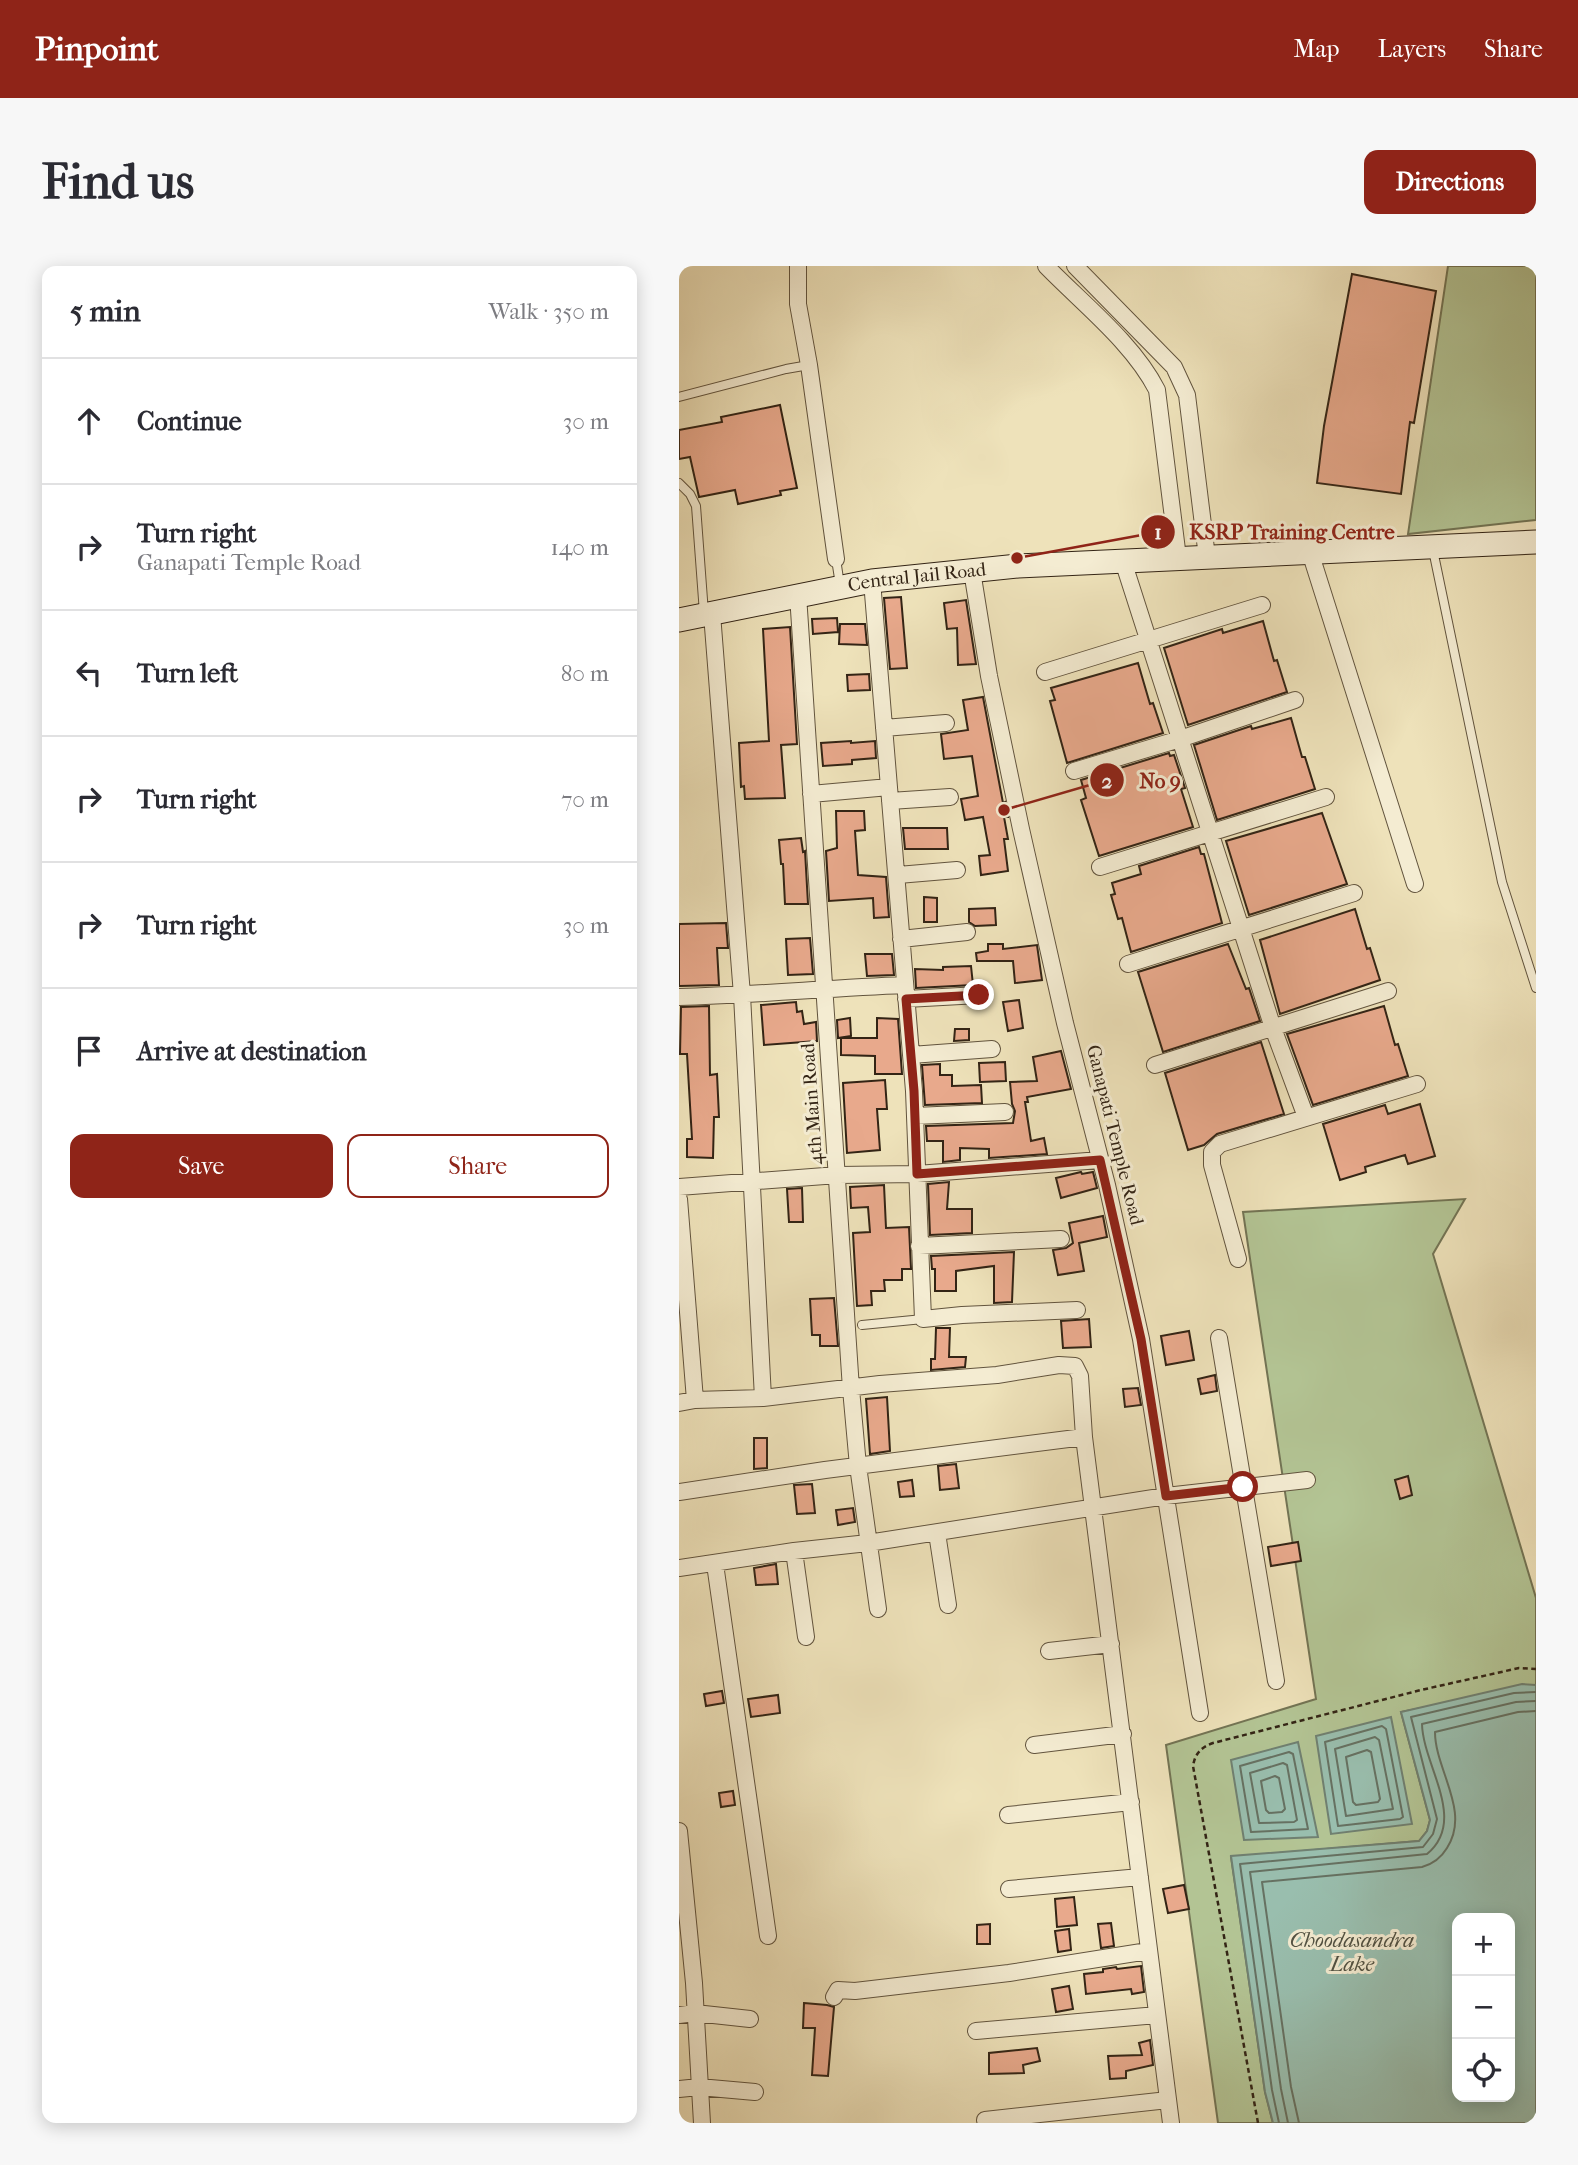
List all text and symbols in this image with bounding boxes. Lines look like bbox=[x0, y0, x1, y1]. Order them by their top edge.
text: Pinpoint bbox=[35, 30, 159, 69]
text: Map bbox=[1294, 35, 1340, 63]
text: Layers bbox=[1378, 35, 1446, 63]
text: Share bbox=[1484, 35, 1543, 63]
button: Directions bbox=[1364, 150, 1536, 214]
text: Find us bbox=[42, 153, 194, 211]
text: 5 min bbox=[70, 294, 141, 329]
text: Walk · 350 m bbox=[489, 298, 609, 325]
icon: ahead bbox=[70, 402, 108, 440]
text: Continue bbox=[137, 406, 242, 437]
text: 30 m bbox=[563, 408, 609, 435]
callout: KSRP Training Centre bbox=[1140, 511, 1409, 553]
text: Turn right bbox=[137, 518, 257, 549]
text: 1 bbox=[1154, 520, 1162, 544]
text: KSRP Training Centre bbox=[1189, 520, 1395, 544]
icon: right bbox=[70, 528, 108, 566]
text: 140 m bbox=[550, 534, 609, 561]
text: Ganapati Temple Road bbox=[137, 549, 361, 576]
street label: Central Jail Road bbox=[846, 558, 988, 597]
icon: left bbox=[70, 654, 108, 692]
text: Turn left bbox=[137, 658, 238, 689]
text: 80 m bbox=[561, 660, 609, 687]
callout: No 9 bbox=[1090, 759, 1194, 801]
text: 2 bbox=[1102, 769, 1113, 793]
text: No 9 bbox=[1139, 769, 1181, 793]
icon: right bbox=[70, 780, 108, 818]
text: Turn right bbox=[137, 784, 257, 815]
text: 70 m bbox=[561, 786, 609, 813]
icon: right bbox=[70, 906, 108, 944]
text: Turn right bbox=[137, 910, 257, 941]
text: 30 m bbox=[563, 912, 609, 939]
route end bbox=[963, 979, 994, 1010]
icon: arrive bbox=[70, 1032, 108, 1070]
text: Arrive at destination bbox=[137, 1036, 367, 1067]
street label: 4th Main Road bbox=[797, 1042, 827, 1166]
street label: Ganapati Temple Road bbox=[1082, 1043, 1148, 1228]
button: Save bbox=[70, 1134, 333, 1198]
button: Share bbox=[347, 1134, 609, 1198]
route start bbox=[1227, 1471, 1258, 1502]
map controls bbox=[1452, 1913, 1515, 2102]
button: + bbox=[1452, 1913, 1515, 1976]
water label: Choodasandra Lake bbox=[1290, 1928, 1414, 1976]
button: − bbox=[1452, 1976, 1515, 2039]
button: locate bbox=[1452, 2039, 1515, 2102]

